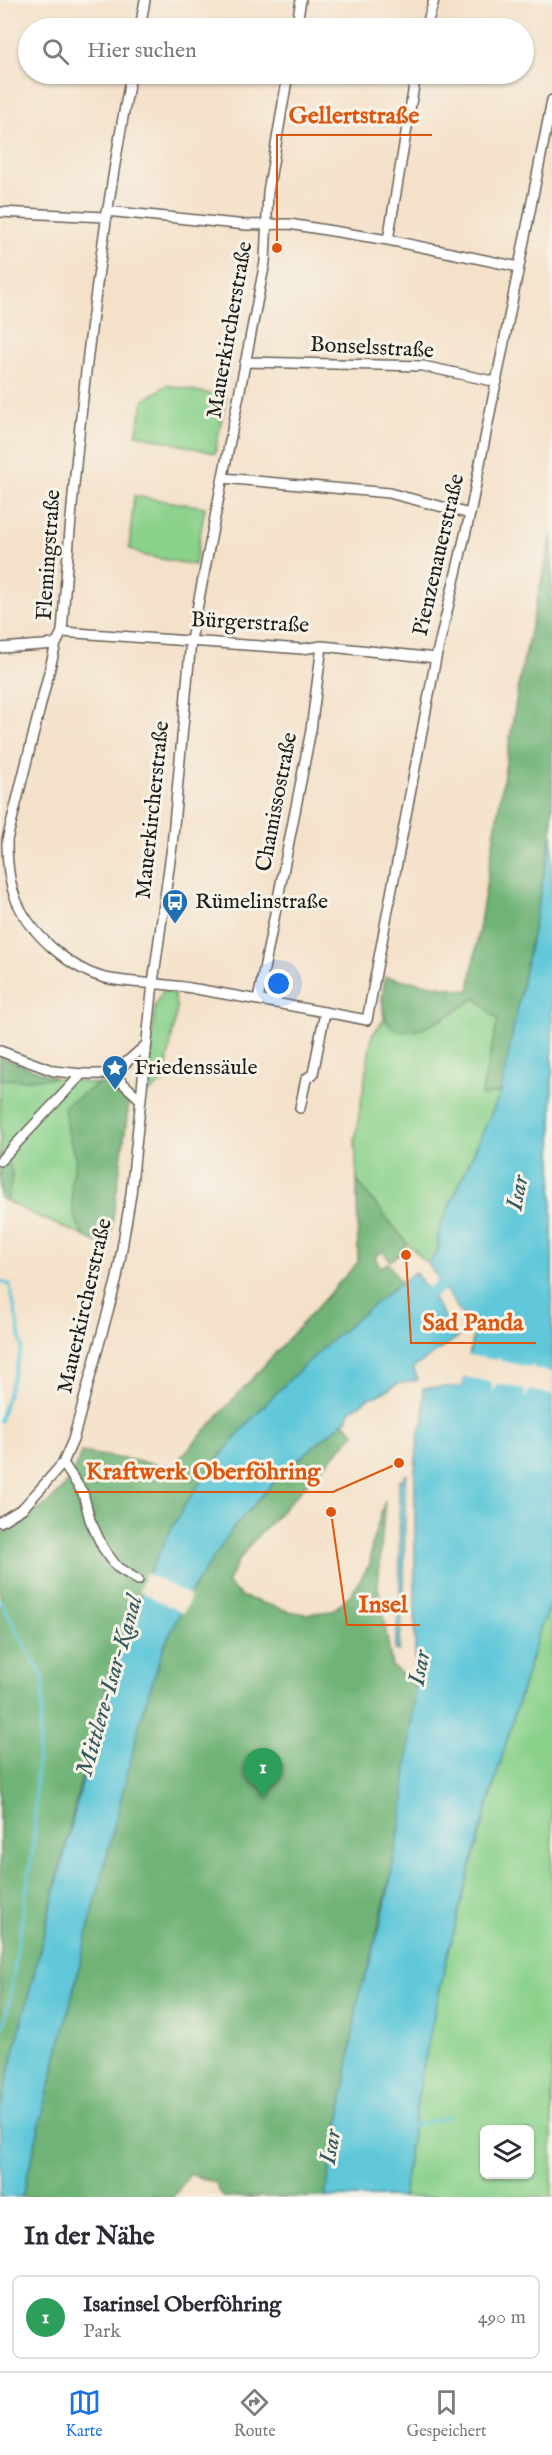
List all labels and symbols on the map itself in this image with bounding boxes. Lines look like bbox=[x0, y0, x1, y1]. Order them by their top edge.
callout: Gellertstraße bbox=[277, 93, 432, 135]
text: Gellertstraße bbox=[289, 101, 419, 132]
street label: Mauerkircherstraße bbox=[201, 239, 259, 421]
street label: Bonselsstraße bbox=[309, 331, 435, 365]
street label: Pienzenauerstraße bbox=[407, 471, 471, 639]
street label: Flemingstraße bbox=[30, 489, 68, 621]
street label: Bürgerstraße bbox=[190, 606, 310, 640]
street label: Mauerkircherstraße bbox=[130, 720, 176, 900]
street label: Chamissostraße bbox=[250, 730, 304, 874]
bus stop icon: Rümelinstraße bbox=[160, 887, 190, 925]
place label: Rümelinstraße bbox=[195, 888, 328, 916]
your location bbox=[264, 969, 293, 998]
place icon: Friedenssäule bbox=[100, 1053, 130, 1091]
place label: Friedenssäule bbox=[134, 1054, 258, 1082]
water label: Isar bbox=[499, 1171, 537, 1214]
street label: Mauerkircherstraße bbox=[51, 1216, 119, 1396]
callout: Sad Panda bbox=[411, 1301, 536, 1343]
text: Sad Panda bbox=[423, 1308, 524, 1339]
callout: Kraftwerk Oberföhring bbox=[74, 1450, 333, 1492]
text: Kraftwerk Oberföhring bbox=[86, 1457, 321, 1488]
callout: Insel bbox=[347, 1583, 420, 1625]
water label: Mittlere-Isar-Kanal bbox=[69, 1590, 151, 1780]
text: Insel bbox=[358, 1590, 408, 1621]
water label: Isar bbox=[401, 1646, 439, 1689]
pin: 1 bbox=[244, 1748, 282, 1798]
water label: Isar bbox=[313, 2125, 350, 2168]

